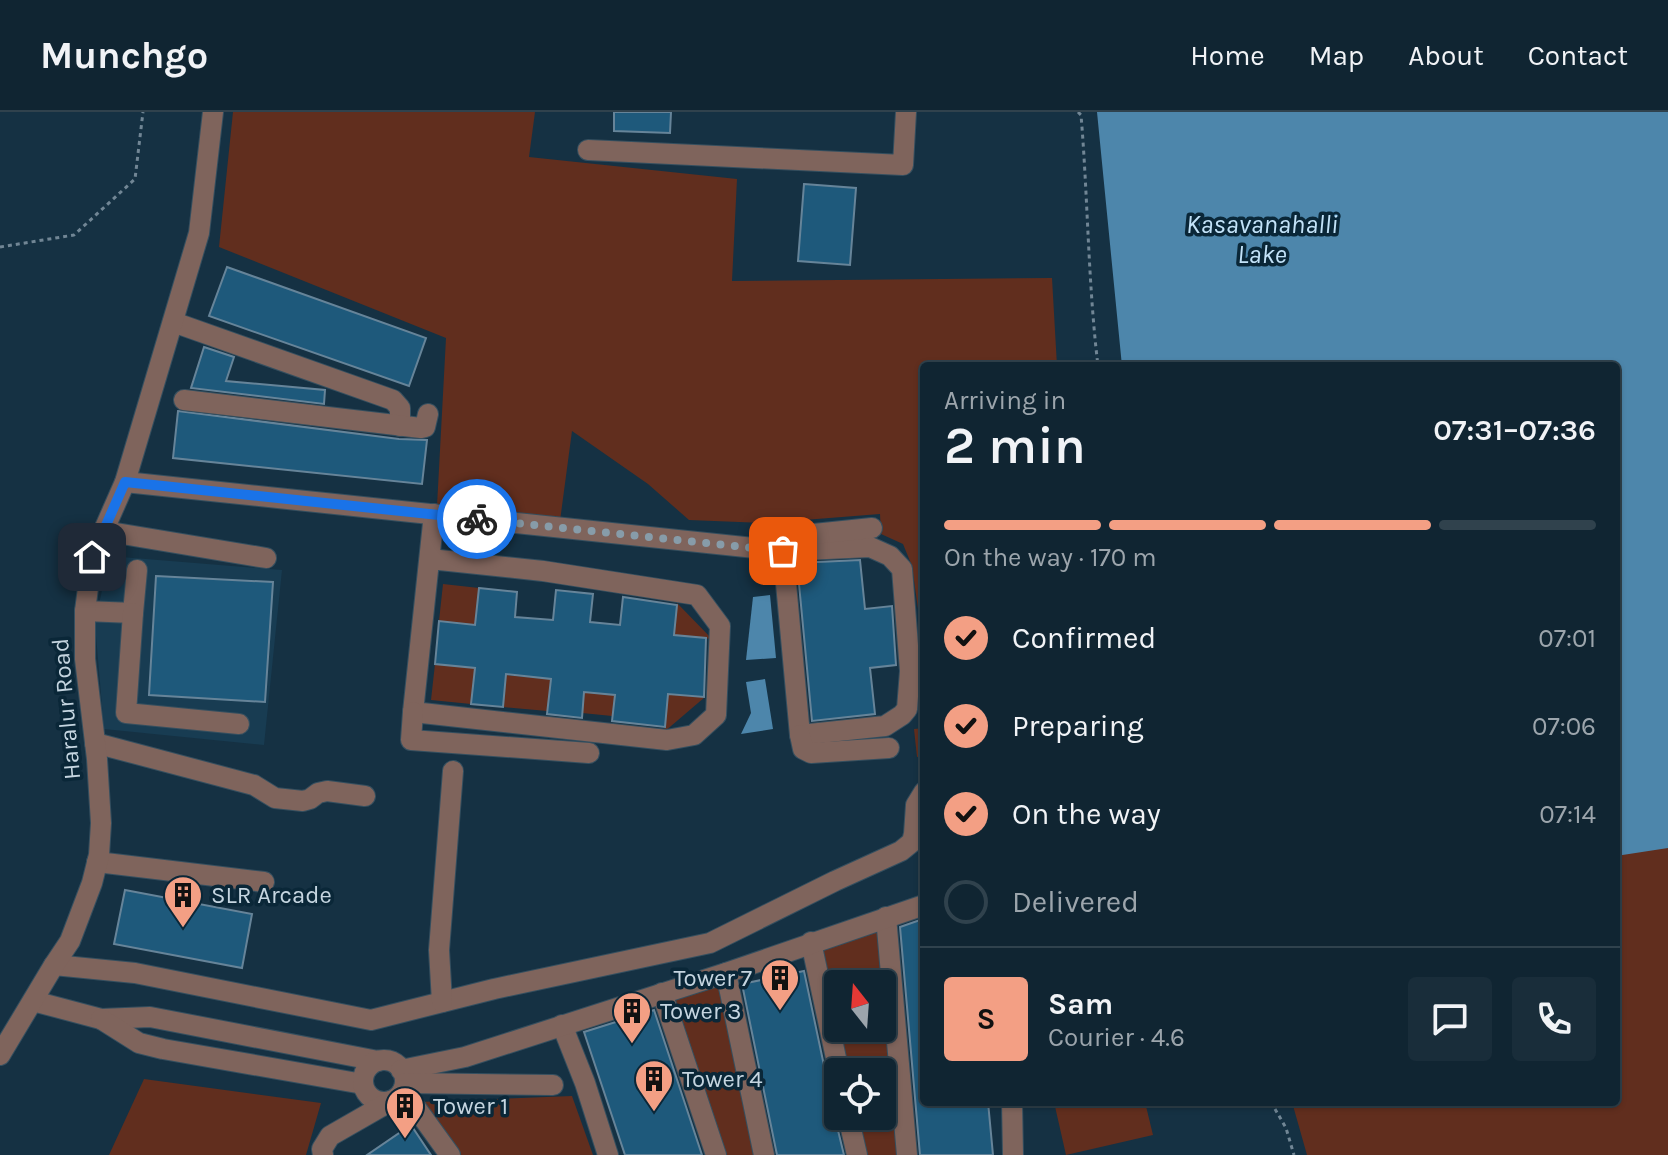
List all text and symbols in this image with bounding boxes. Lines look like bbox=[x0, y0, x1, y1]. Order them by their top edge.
text: Munchgo bbox=[40, 33, 208, 78]
text: Home bbox=[1190, 39, 1265, 72]
text: Map bbox=[1309, 39, 1364, 72]
text: About bbox=[1408, 39, 1484, 72]
text: Contact bbox=[1528, 39, 1628, 72]
water label: Kasavanahalli Lake bbox=[1186, 209, 1338, 270]
text: Arriving in bbox=[944, 385, 1066, 416]
text: 07:31–07:36 bbox=[1433, 412, 1596, 448]
text: 2 min bbox=[944, 415, 1086, 476]
courier bbox=[437, 479, 517, 559]
icon: bike bbox=[455, 497, 499, 541]
pin bbox=[749, 517, 817, 585]
pin bbox=[58, 523, 126, 591]
icon: bag bbox=[761, 529, 805, 573]
icon: home bbox=[70, 535, 114, 579]
text: On the way · 170 m bbox=[944, 542, 1157, 573]
icon: check bbox=[944, 616, 988, 660]
text: Confirmed bbox=[1012, 620, 1156, 656]
text: 07:01 bbox=[1538, 623, 1596, 654]
street label: Haralur Road bbox=[46, 637, 86, 781]
icon: check bbox=[944, 704, 988, 748]
text: Preparing bbox=[1012, 708, 1144, 744]
text: 07:06 bbox=[1532, 711, 1596, 742]
icon: check bbox=[944, 792, 988, 836]
text: On the way bbox=[1012, 796, 1161, 832]
text: 07:14 bbox=[1539, 799, 1596, 830]
building icon: SLR Arcade bbox=[162, 874, 204, 929]
place label: SLR Arcade bbox=[211, 881, 332, 909]
text: Delivered bbox=[1012, 884, 1139, 920]
building icon: Tower 7 bbox=[759, 957, 801, 1012]
place label: Tower 7 bbox=[673, 964, 752, 992]
north arrow bbox=[824, 970, 896, 1042]
map controls bbox=[824, 970, 896, 1130]
button: chat bbox=[1408, 977, 1492, 1061]
button: phone bbox=[1512, 977, 1596, 1061]
text: Sam bbox=[1048, 986, 1113, 1022]
building icon: Tower 3 bbox=[611, 990, 653, 1045]
place label: Tower 3 bbox=[660, 997, 742, 1025]
text: S bbox=[976, 1001, 996, 1037]
text: Courier · 4.6 bbox=[1048, 1022, 1185, 1053]
building icon: Tower 4 bbox=[633, 1058, 675, 1113]
button: locate bbox=[824, 1058, 896, 1130]
place label: Tower 4 bbox=[682, 1065, 763, 1093]
building icon: Tower 1 bbox=[384, 1085, 426, 1140]
place label: Tower 1 bbox=[433, 1092, 508, 1120]

